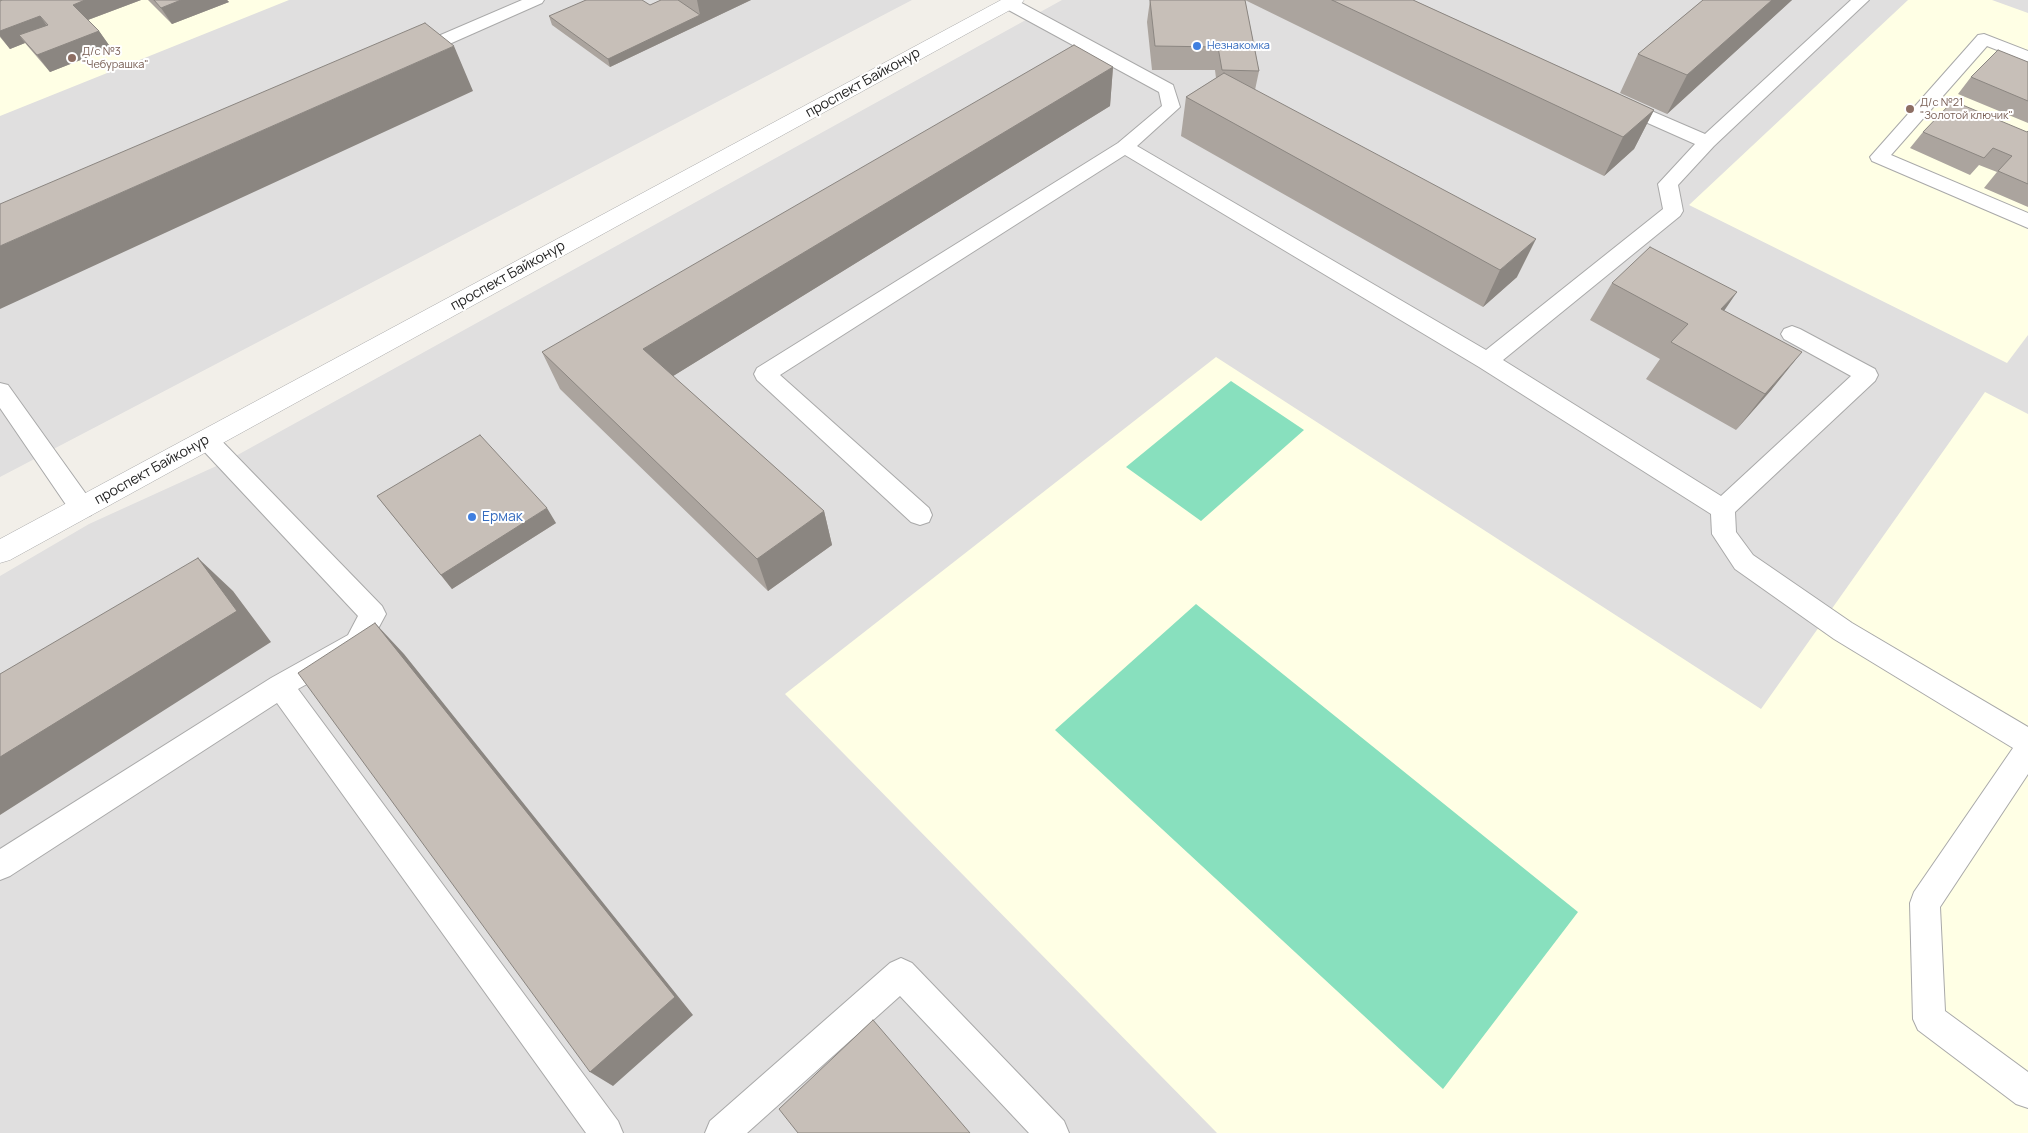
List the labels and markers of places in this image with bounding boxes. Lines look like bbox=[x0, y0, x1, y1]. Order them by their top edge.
place label: Незнакомка bbox=[1207, 39, 1270, 53]
marker: Незнакомка bbox=[1191, 40, 1203, 52]
place label: Д/c №3 "Чебурашка" bbox=[82, 45, 148, 71]
marker: Д/c №3 "Чебурашка" bbox=[66, 52, 78, 64]
place label: Д/c №21 "Золотой ключик" bbox=[1920, 96, 2013, 122]
marker: Д/c №21 "Золотой ключик" bbox=[1904, 103, 1916, 115]
place label: Ермак bbox=[482, 509, 523, 525]
marker: Ермак bbox=[466, 511, 478, 523]

